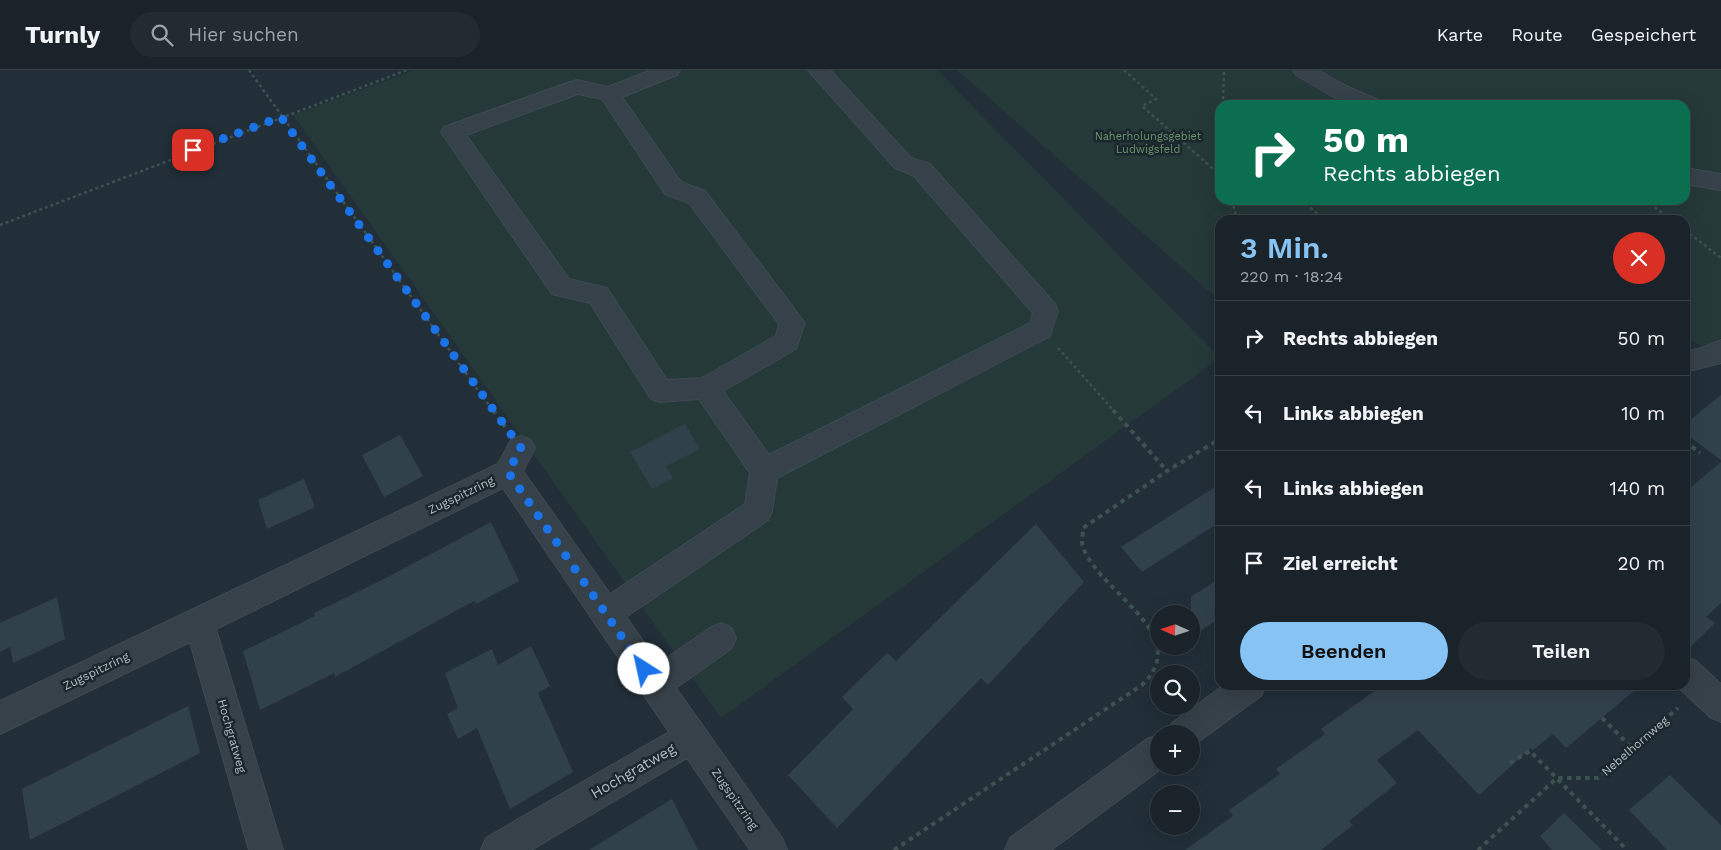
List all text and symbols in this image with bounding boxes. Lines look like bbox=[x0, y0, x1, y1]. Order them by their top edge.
search box bbox=[130, 12, 480, 57]
text: Turnly bbox=[25, 21, 100, 49]
icon: search bbox=[148, 21, 176, 49]
text: Hier suchen bbox=[188, 23, 299, 46]
text: Karte bbox=[1437, 24, 1483, 45]
text: Route bbox=[1511, 24, 1563, 45]
text: Gespeichert bbox=[1591, 24, 1696, 45]
text: 50 m bbox=[1323, 119, 1409, 161]
icon: right bbox=[1240, 120, 1305, 185]
pin bbox=[172, 129, 214, 171]
park label: Naherholungsgebiet Ludwigsfeld bbox=[1095, 130, 1202, 156]
icon: arrive bbox=[179, 136, 207, 164]
text: Rechts abbiegen bbox=[1323, 161, 1501, 186]
text: 3 Min. bbox=[1240, 230, 1329, 265]
button: close bbox=[1613, 232, 1665, 284]
text: 220 m · 18:24 bbox=[1240, 267, 1343, 286]
icon: right bbox=[1240, 324, 1268, 352]
text: Rechts abbiegen bbox=[1283, 327, 1438, 350]
text: 50 m bbox=[1618, 327, 1665, 350]
icon: left bbox=[1240, 399, 1268, 427]
text: Links abbiegen bbox=[1283, 402, 1424, 425]
text: 10 m bbox=[1621, 402, 1665, 425]
street label: Zugspitzring bbox=[426, 473, 497, 517]
icon: left bbox=[1240, 474, 1268, 502]
text: Links abbiegen bbox=[1283, 477, 1424, 500]
text: 140 m bbox=[1610, 477, 1665, 500]
icon: arrive bbox=[1240, 549, 1268, 577]
text: Ziel erreicht bbox=[1283, 552, 1398, 575]
text: 20 m bbox=[1618, 552, 1665, 575]
north arrow bbox=[1150, 605, 1200, 655]
map controls bbox=[1150, 605, 1200, 835]
button: Beenden bbox=[1240, 622, 1448, 680]
button: Teilen bbox=[1458, 622, 1665, 680]
position arrow bbox=[617, 642, 669, 694]
street label: Zugspitzring bbox=[61, 649, 132, 693]
button: search bbox=[1150, 665, 1200, 715]
street label: Hochgratweg bbox=[215, 698, 249, 775]
street label: Nebelhornweg bbox=[1599, 713, 1672, 779]
button: + bbox=[1150, 725, 1200, 775]
street label: Hochgratweg bbox=[587, 739, 679, 803]
street label: Zugspitzring bbox=[709, 766, 762, 833]
button: − bbox=[1150, 785, 1200, 835]

